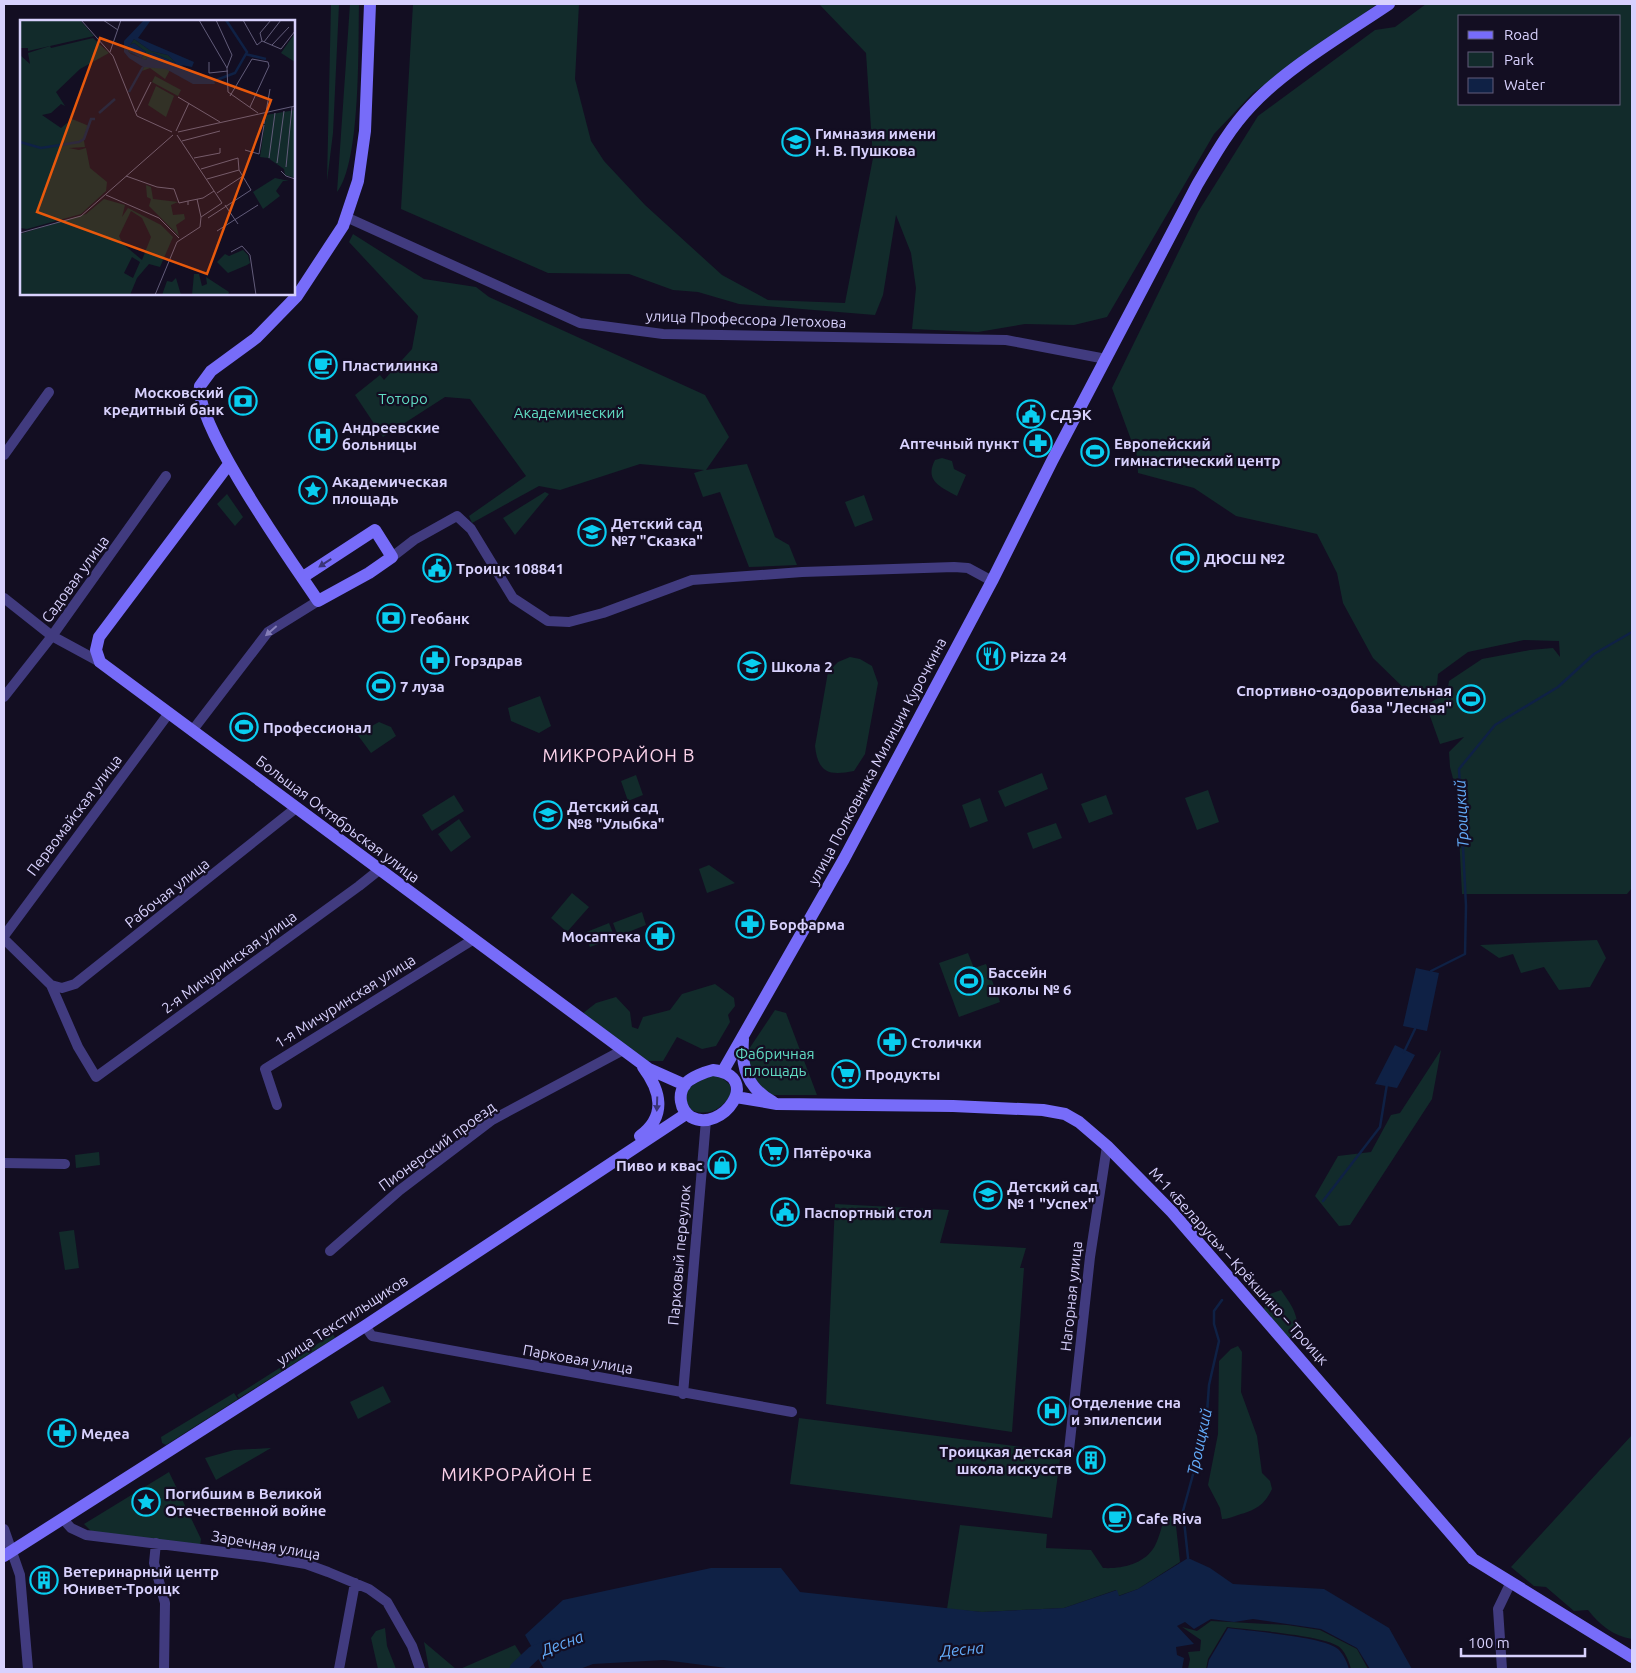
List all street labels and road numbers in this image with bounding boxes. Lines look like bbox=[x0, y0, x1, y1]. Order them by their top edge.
street label: улица Профессора Летохова bbox=[645, 307, 847, 331]
street label: Садовая улица bbox=[38, 532, 112, 626]
street label: улица Полковника Милиции Курочкина bbox=[804, 635, 950, 887]
street label: Первомайская улица bbox=[23, 751, 125, 879]
street label: Большая Октябрьская улица bbox=[253, 752, 423, 886]
street label: Рабочая улица bbox=[121, 855, 213, 931]
street label: 2-я Мичуринская улица bbox=[158, 907, 300, 1017]
street label: 1-я Мичуринская улица bbox=[272, 951, 418, 1051]
street label: Пионерский проезд bbox=[375, 1098, 499, 1194]
street label: М-1 «Беларусь» – Крёкшино – Троицк bbox=[1146, 1164, 1332, 1369]
street label: Парковый переулок bbox=[664, 1184, 694, 1326]
street label: Нагорная улица bbox=[1057, 1240, 1085, 1352]
street label: улица Текстильщиков bbox=[273, 1271, 411, 1369]
street label: Парковая улица bbox=[522, 1341, 634, 1377]
street label: Заречная улица bbox=[210, 1527, 322, 1563]

